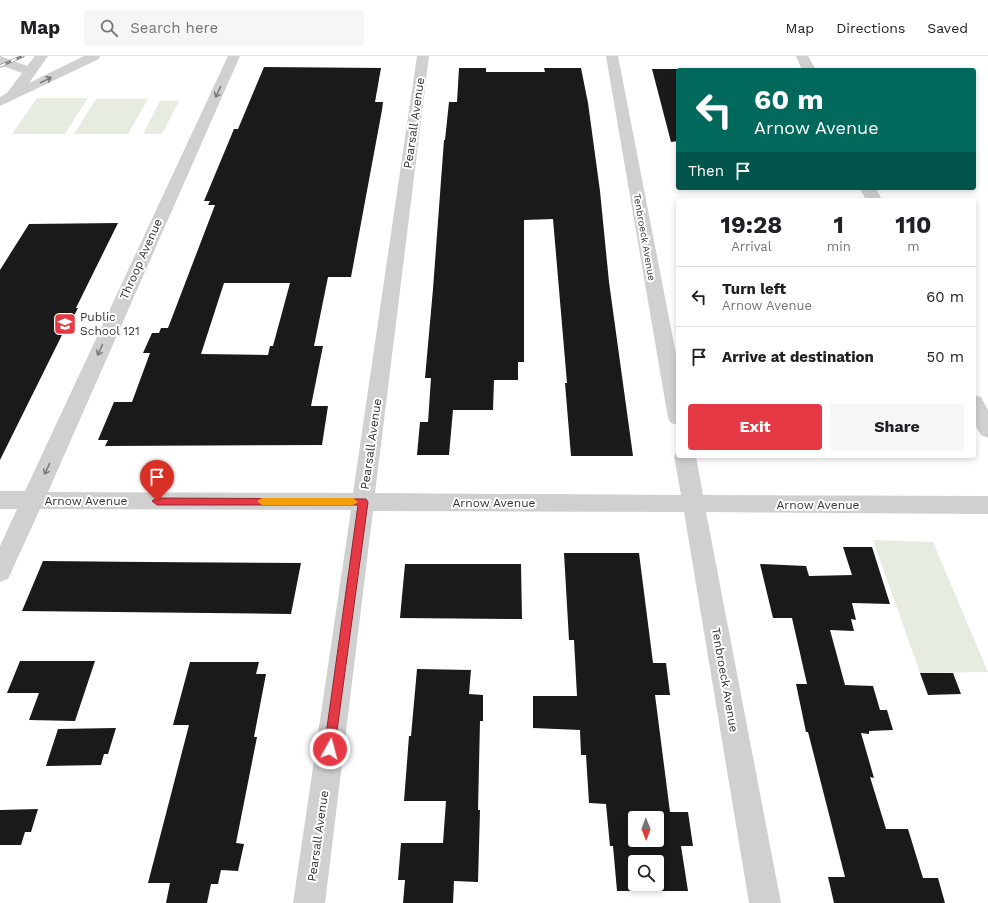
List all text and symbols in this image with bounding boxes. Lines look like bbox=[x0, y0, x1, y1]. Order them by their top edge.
search box bbox=[84, 10, 364, 46]
text: Map bbox=[20, 16, 60, 39]
icon: search bbox=[98, 17, 120, 39]
text: Search here bbox=[130, 19, 218, 37]
text: Map bbox=[786, 20, 814, 36]
text: Directions bbox=[836, 20, 905, 36]
text: Saved bbox=[927, 20, 968, 36]
one-way arrow bbox=[40, 75, 52, 83]
street label: Pearsall Avenue bbox=[401, 77, 427, 169]
text: 60 m bbox=[754, 83, 824, 116]
icon: left bbox=[688, 84, 740, 136]
one-way arrow bbox=[214, 85, 221, 97]
text: Arnow Avenue bbox=[754, 117, 879, 138]
icon: arrive bbox=[732, 160, 754, 182]
text: Then bbox=[688, 162, 724, 180]
street label: Tenbroeck Avenue bbox=[631, 193, 658, 282]
text: 19:28 bbox=[721, 211, 782, 239]
text: 1 bbox=[834, 211, 844, 239]
text: 110 bbox=[895, 211, 931, 239]
street label: Throop Avenue bbox=[117, 216, 165, 302]
text: Arrival bbox=[731, 239, 772, 254]
text: min bbox=[827, 239, 851, 254]
text: m bbox=[907, 239, 920, 254]
text: Turn left bbox=[722, 280, 786, 298]
icon: left bbox=[688, 286, 710, 308]
text: 60 m bbox=[926, 288, 964, 306]
text: Arnow Avenue bbox=[722, 298, 812, 313]
place label: Public School 121 bbox=[80, 310, 140, 338]
school or university icon: Public School 121 bbox=[52, 311, 78, 337]
one-way arrow bbox=[96, 344, 103, 356]
icon: arrive bbox=[688, 346, 710, 368]
text: Arrive at destination bbox=[722, 348, 874, 366]
text: 50 m bbox=[927, 348, 964, 366]
street label: Pearsall Avenue bbox=[358, 398, 384, 490]
button: Exit bbox=[688, 404, 822, 450]
button: Share bbox=[830, 404, 964, 450]
pin bbox=[140, 460, 174, 501]
one-way arrow bbox=[43, 462, 50, 474]
icon: arrive bbox=[146, 466, 168, 488]
street label: Arnow Avenue bbox=[44, 494, 128, 508]
street label: Arnow Avenue bbox=[452, 496, 536, 510]
street label: Arnow Avenue bbox=[776, 498, 860, 512]
street label: Tenbroeck Avenue bbox=[709, 627, 741, 733]
position arrow bbox=[309, 728, 351, 770]
street label: Pearsall Avenue bbox=[305, 790, 331, 882]
north arrow bbox=[628, 811, 664, 847]
map controls bbox=[628, 811, 664, 891]
button: search bbox=[628, 855, 664, 891]

